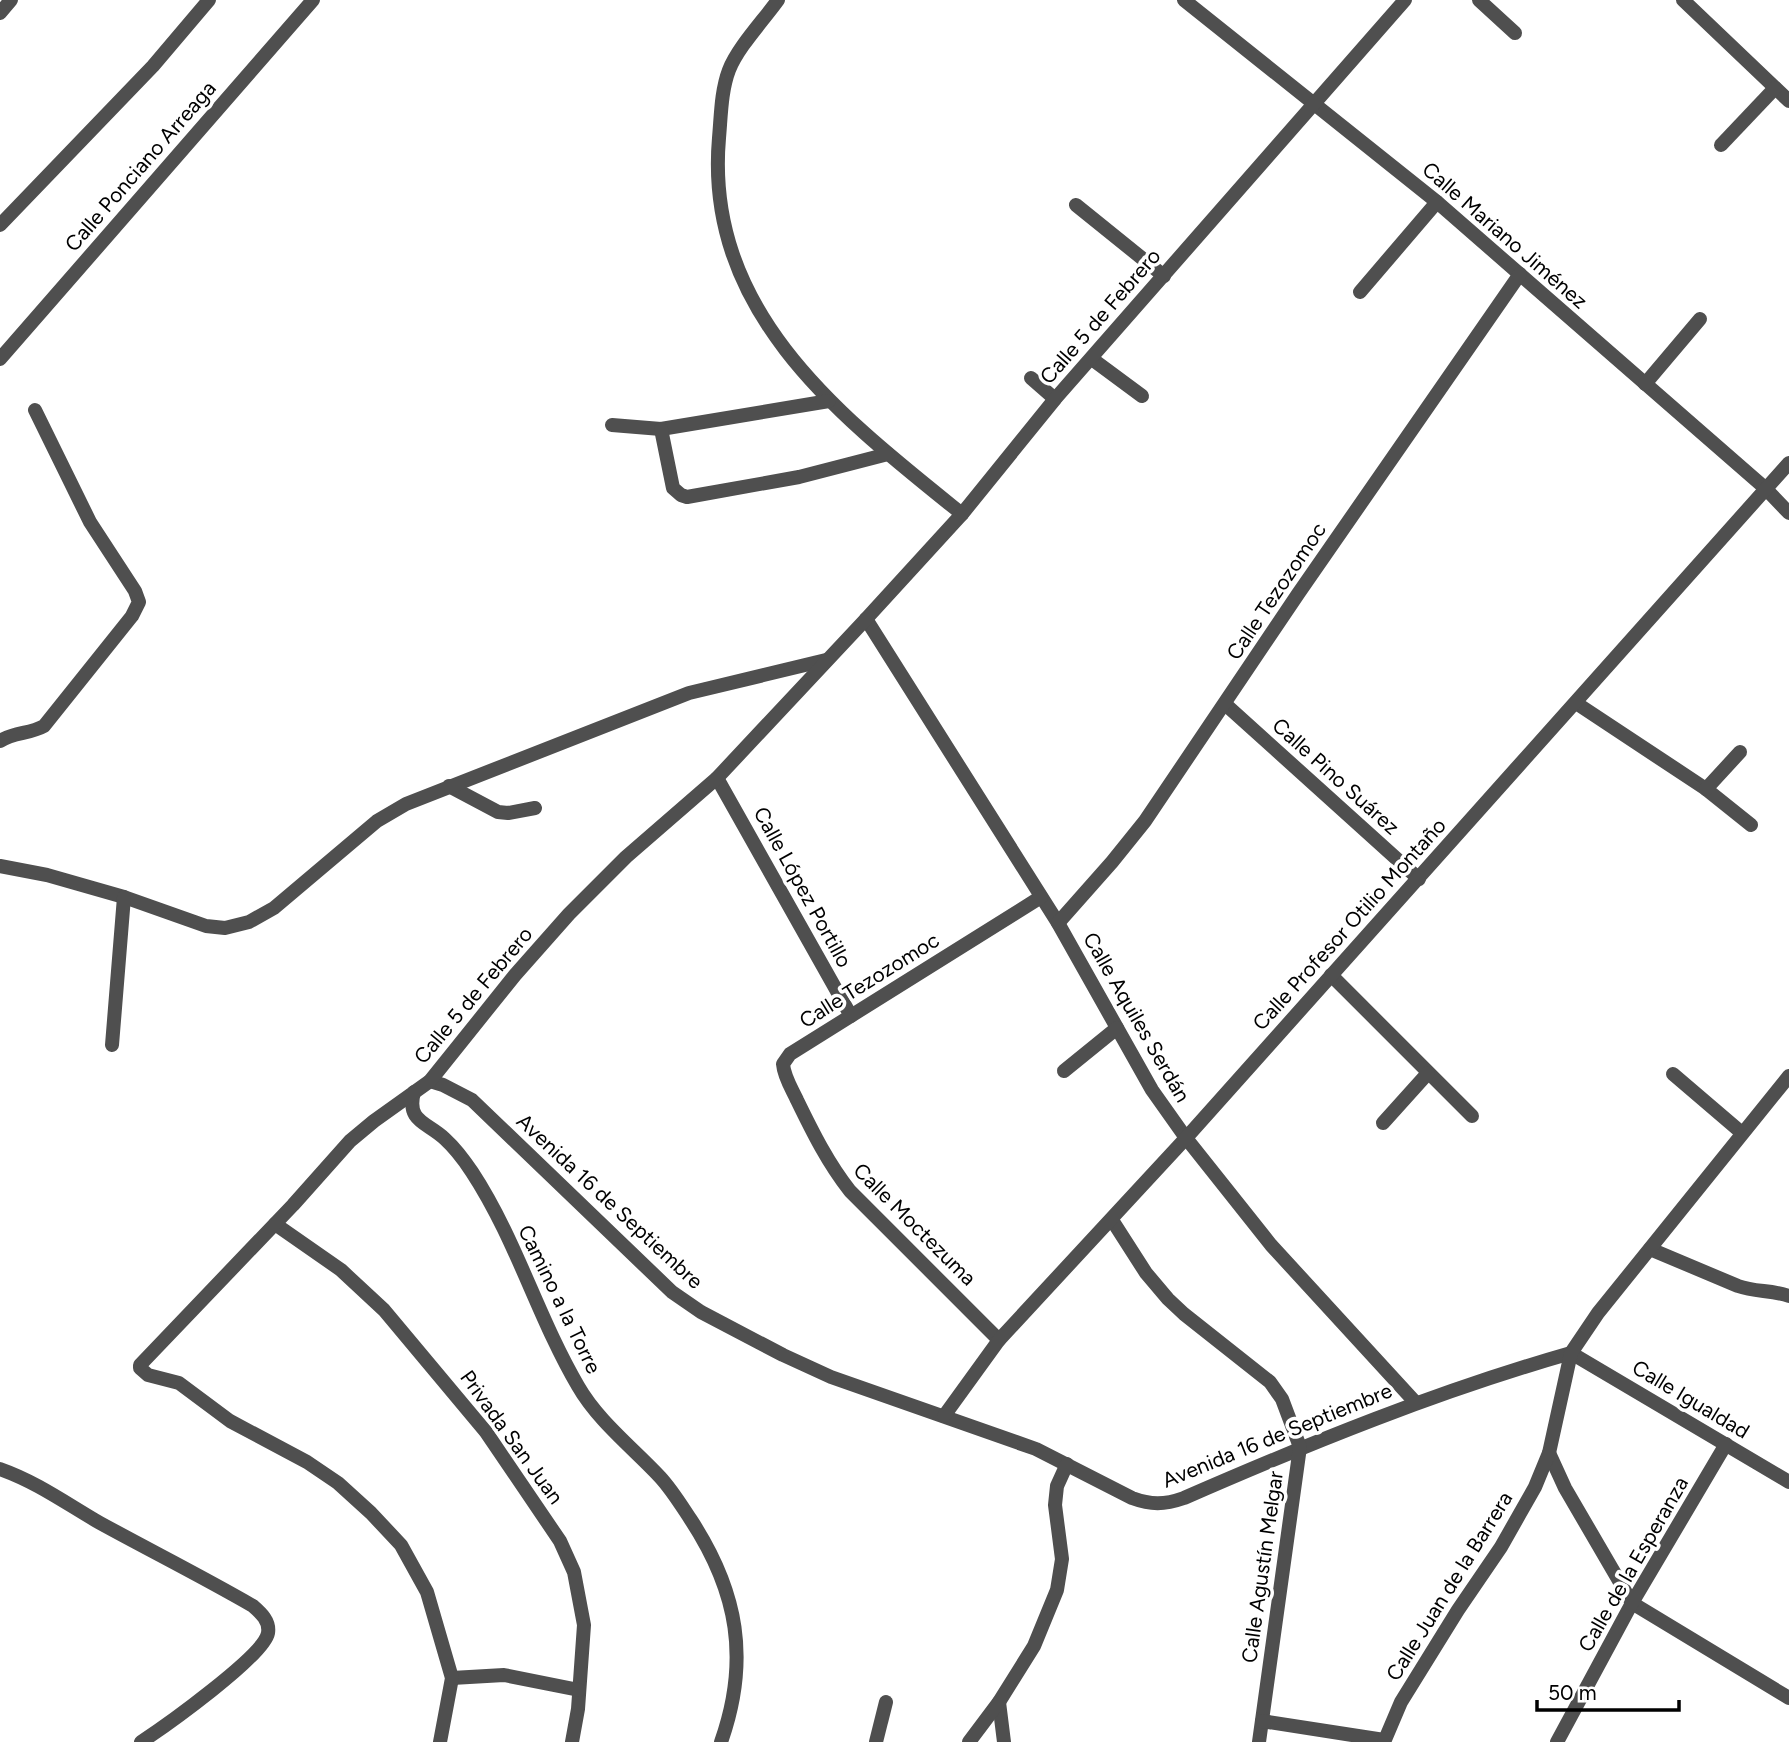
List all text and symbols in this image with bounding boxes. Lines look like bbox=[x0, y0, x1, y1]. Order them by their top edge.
street label: Calle Ponciano Arreaga bbox=[59, 76, 221, 256]
street label: Calle Mariano Jiménez bbox=[1417, 157, 1593, 313]
street label: Calle 5 de Febrero bbox=[1035, 243, 1165, 389]
street label: Calle Tezozomoc bbox=[1221, 518, 1331, 664]
street label: Calle Pino Suárez bbox=[1267, 712, 1405, 840]
street label: Calle López Portillo bbox=[749, 802, 857, 972]
street label: Calle Profesor Otilio Montaño bbox=[1247, 813, 1451, 1035]
street label: Calle 5 de Febrero bbox=[409, 922, 537, 1068]
street label: Calle Tezozomoc bbox=[795, 927, 943, 1033]
street label: Calle Aquiles Serdán bbox=[1078, 928, 1196, 1106]
street label: Avenida 16 de Septiembre bbox=[512, 1108, 708, 1294]
street label: Calle Moctezuma bbox=[849, 1158, 981, 1290]
street label: Camino a la Torre bbox=[513, 1221, 607, 1377]
street label: Calle Igualdad bbox=[1628, 1354, 1754, 1444]
street label: Privada San Juan bbox=[455, 1365, 569, 1509]
street label: Avenida 16 de Septiembre bbox=[1159, 1377, 1395, 1493]
street label: Calle Agustín Melgar bbox=[1236, 1470, 1288, 1664]
street label: Calle de la Esperanza bbox=[1573, 1472, 1693, 1656]
street label: Calle Juan de la Barrera bbox=[1381, 1487, 1517, 1685]
scale bar bbox=[1537, 1668, 1679, 1712]
text: 50 m bbox=[1548, 1680, 1597, 1705]

